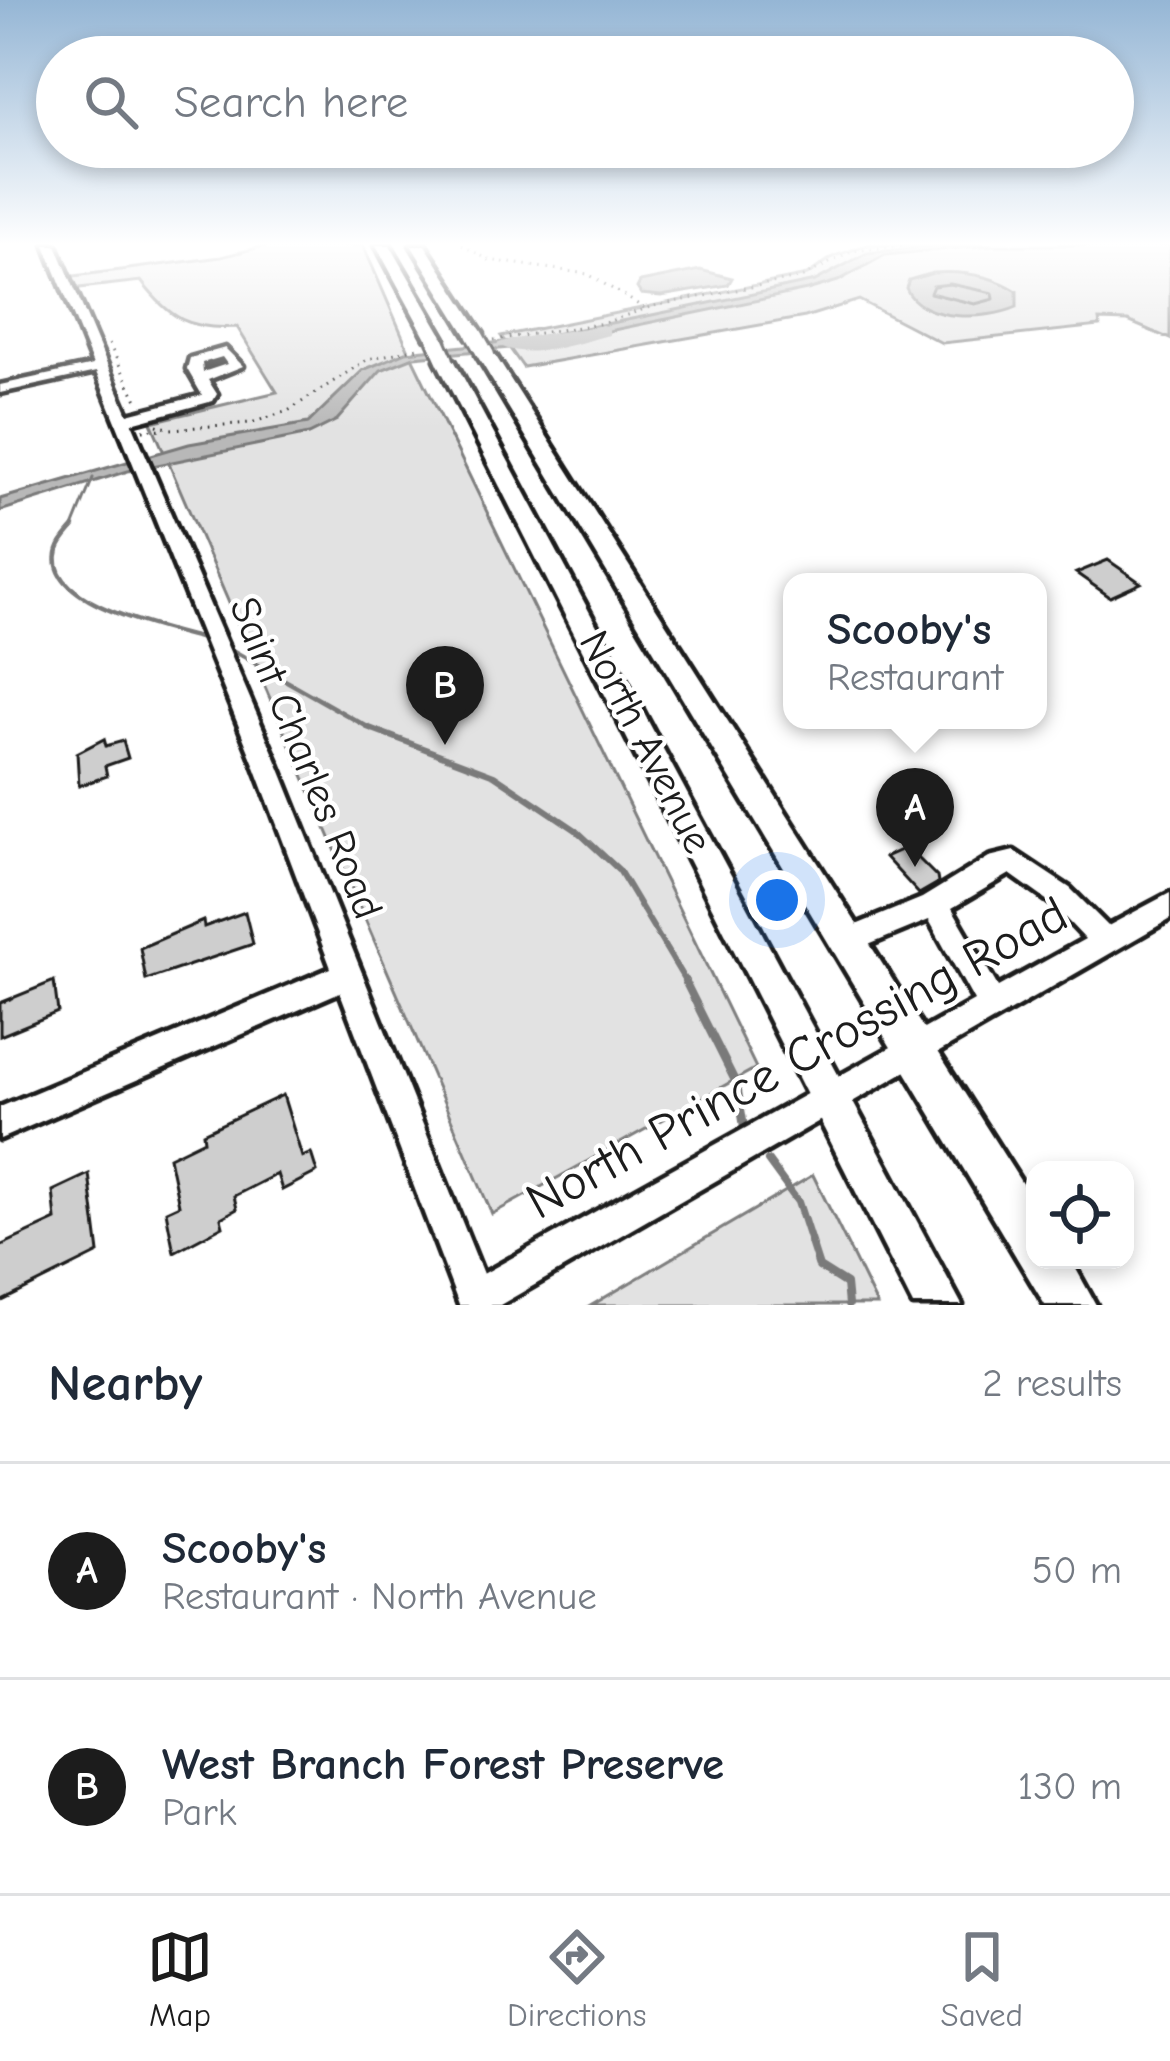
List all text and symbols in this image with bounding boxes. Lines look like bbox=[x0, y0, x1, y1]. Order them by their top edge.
search box bbox=[36, 36, 1134, 168]
icon: search bbox=[78, 69, 144, 135]
text: Search here bbox=[174, 76, 408, 128]
popup bbox=[783, 573, 1047, 729]
street label: Saint Charles Road bbox=[219, 590, 393, 926]
text: Scooby's bbox=[827, 603, 991, 655]
street label: North Avenue bbox=[569, 623, 723, 861]
pin: B bbox=[406, 646, 484, 745]
text: Restaurant bbox=[827, 655, 1003, 700]
pin: A bbox=[876, 768, 954, 867]
your location bbox=[747, 870, 807, 930]
street label: North Prince Crossing Road bbox=[516, 885, 1078, 1231]
map controls bbox=[1026, 1161, 1134, 1269]
button: locate bbox=[1026, 1161, 1134, 1269]
text: Nearby bbox=[48, 1354, 202, 1413]
text: 2 results bbox=[982, 1361, 1122, 1406]
text: Scooby's bbox=[162, 1522, 326, 1574]
text: A bbox=[76, 1548, 98, 1593]
text: 50 m bbox=[1032, 1548, 1122, 1593]
text: Restaurant · North Avenue bbox=[162, 1574, 597, 1619]
text: West Branch Forest Preserve bbox=[162, 1738, 724, 1790]
text: B bbox=[75, 1764, 99, 1809]
text: 130 m bbox=[1018, 1764, 1122, 1809]
text: Park bbox=[162, 1790, 237, 1835]
tab: Map bbox=[147, 1924, 213, 2034]
tab: Directions bbox=[507, 1924, 647, 2034]
tab: Saved bbox=[941, 1924, 1023, 2034]

